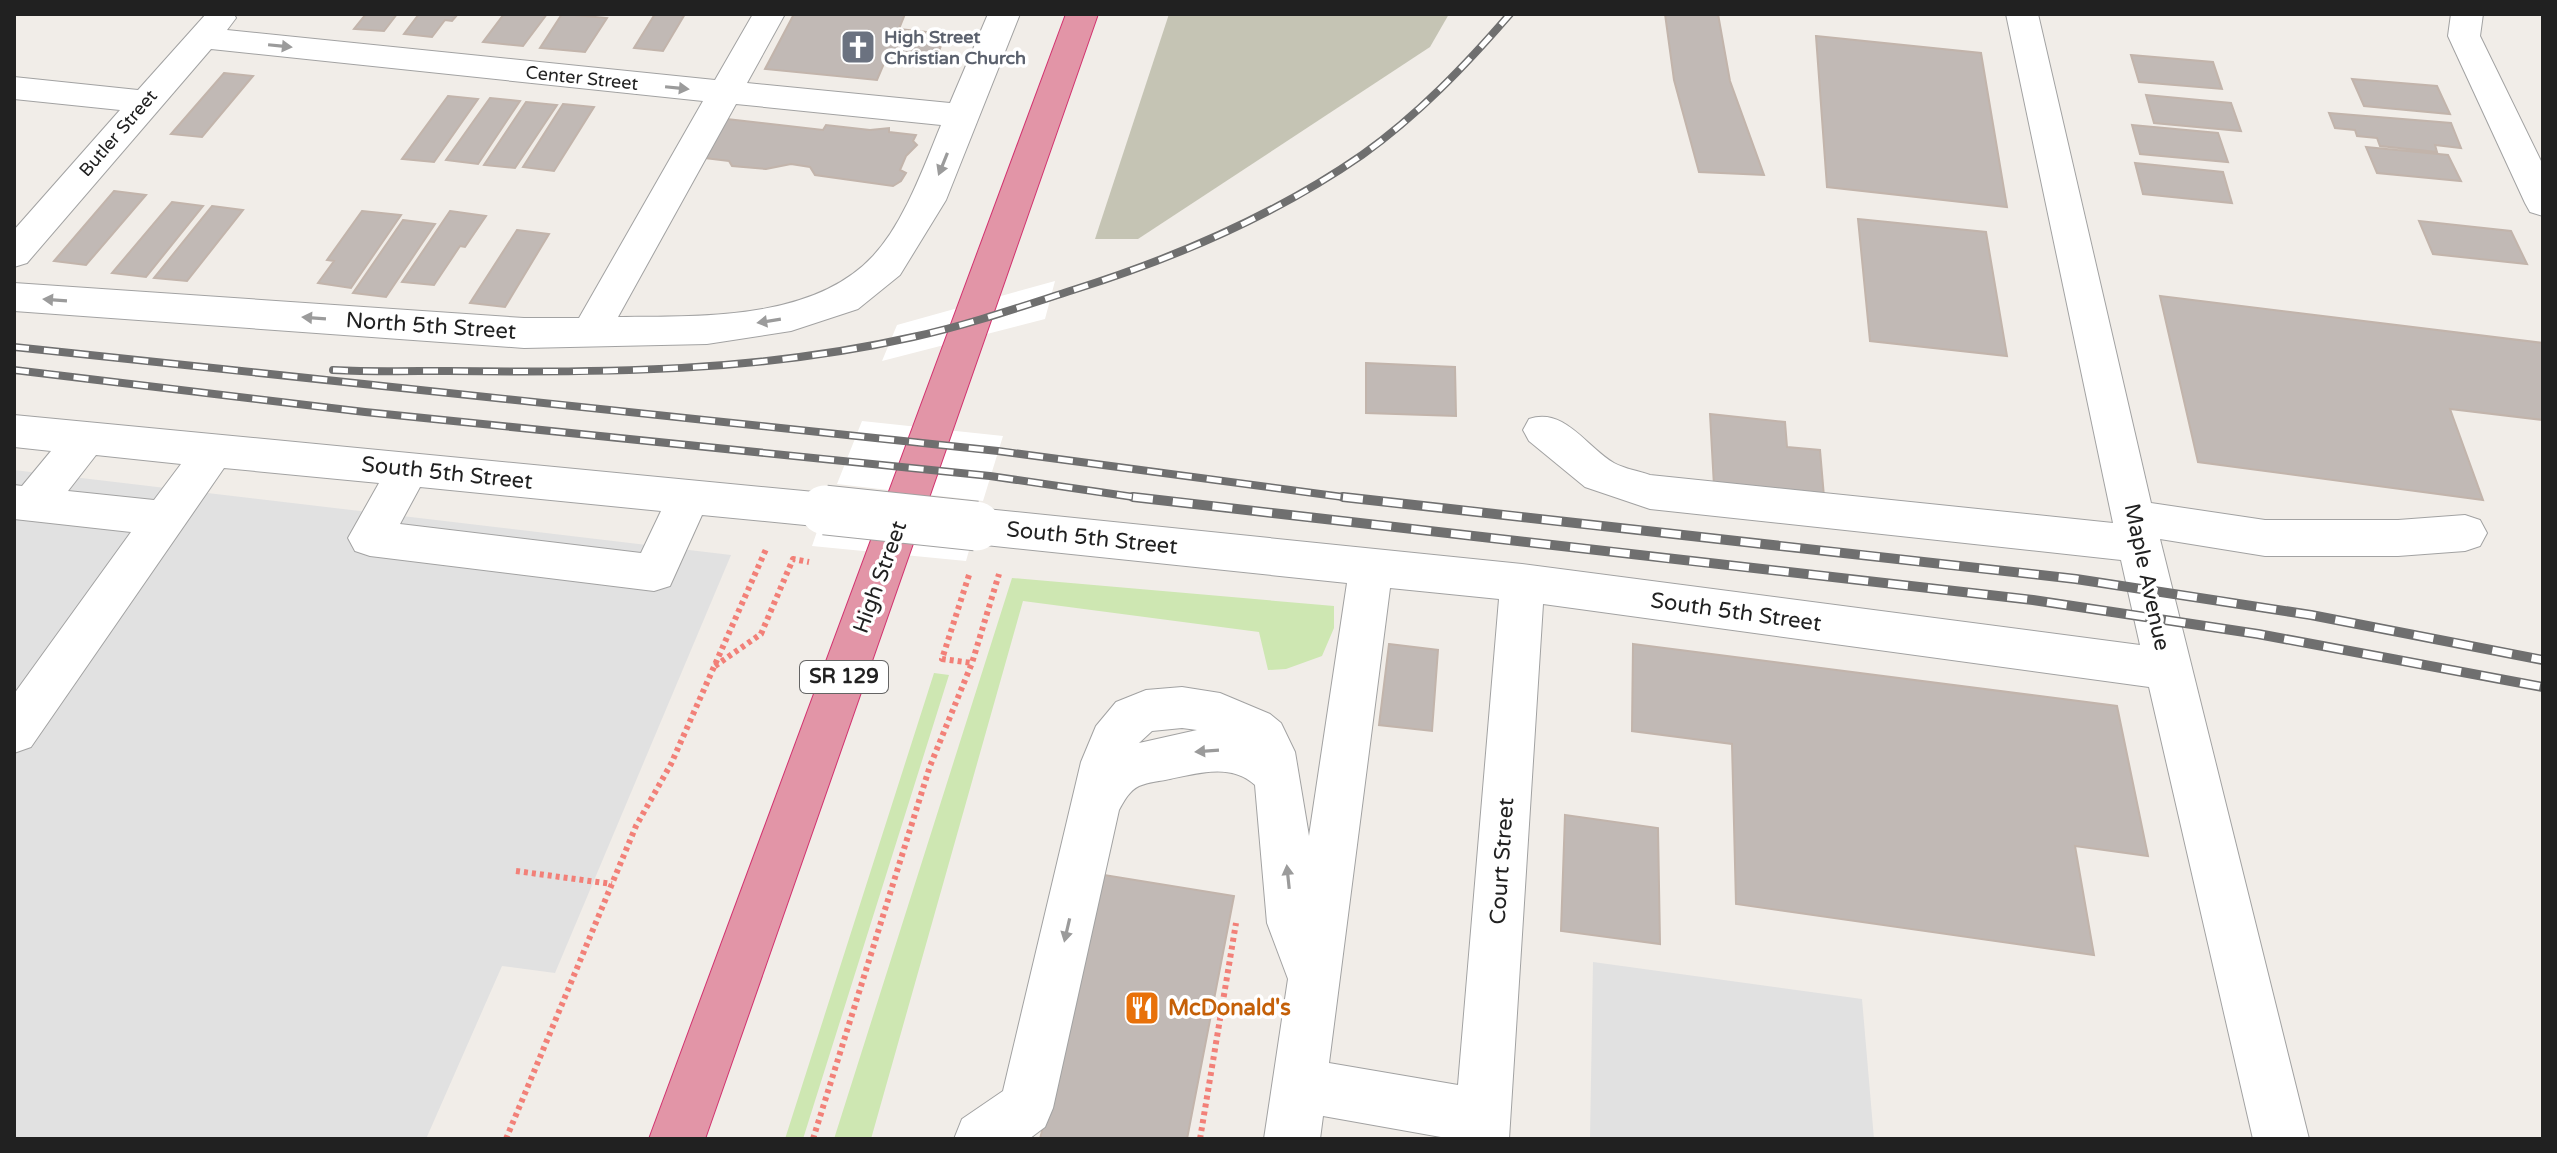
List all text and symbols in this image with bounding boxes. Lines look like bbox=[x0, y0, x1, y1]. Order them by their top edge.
place label: High Street Christian Church bbox=[884, 26, 1026, 69]
church icon: High Street Christian Church bbox=[839, 28, 877, 66]
one-way arrow bbox=[268, 40, 293, 53]
street label: Center Street bbox=[525, 61, 640, 95]
one-way arrow bbox=[665, 82, 690, 95]
street label: Butler Street bbox=[74, 85, 162, 181]
one-way arrow bbox=[936, 152, 949, 176]
one-way arrow bbox=[42, 293, 67, 306]
street label: North 5th Street bbox=[345, 307, 517, 345]
one-way arrow bbox=[301, 311, 326, 324]
one-way arrow bbox=[756, 315, 781, 327]
street label: South 5th Street bbox=[360, 451, 534, 495]
street label: Maple Avenue bbox=[2119, 501, 2175, 653]
street label: South 5th Street bbox=[1005, 516, 1179, 560]
street label: High Street bbox=[848, 517, 912, 637]
street label: South 5th Street bbox=[1649, 587, 1823, 637]
road number: SR 129 bbox=[800, 661, 888, 693]
one-way arrow bbox=[1194, 745, 1219, 758]
street label: Court Street bbox=[1485, 797, 1519, 925]
one-way arrow bbox=[1282, 864, 1295, 889]
one-way arrow bbox=[1060, 917, 1072, 942]
restaurant icon: McDonald's bbox=[1123, 989, 1161, 1027]
place label: McDonald's bbox=[1168, 995, 1291, 1021]

